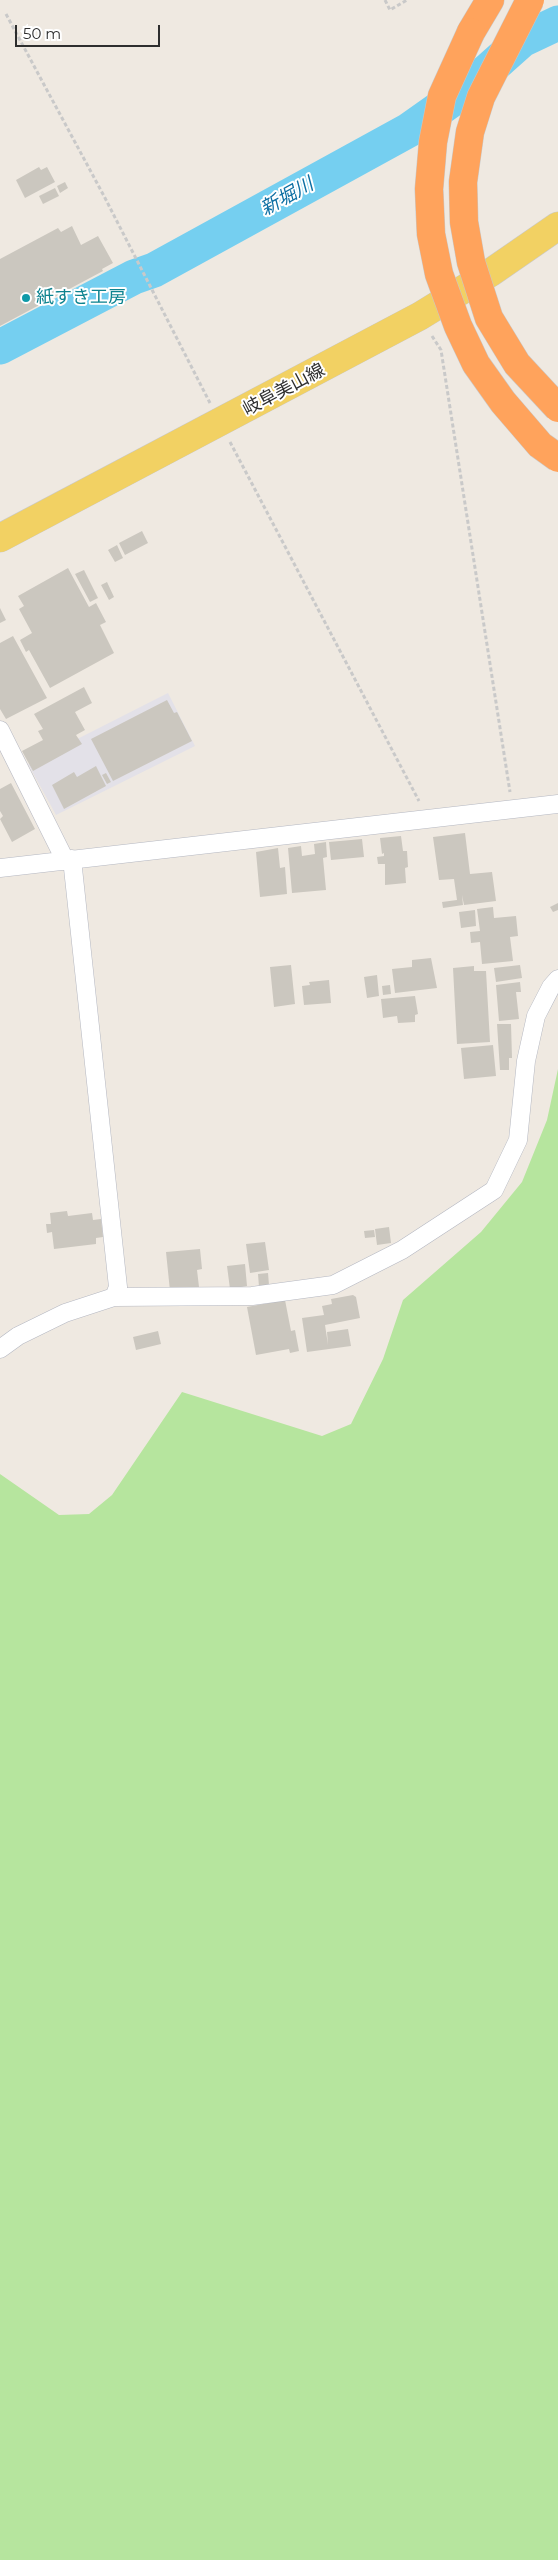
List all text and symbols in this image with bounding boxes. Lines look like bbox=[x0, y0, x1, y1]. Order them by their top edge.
scale bar bbox=[18, 15, 162, 47]
text: 50 m bbox=[23, 24, 61, 43]
water label: 新堀川 bbox=[257, 173, 317, 221]
place label: 紙すき工房 bbox=[36, 287, 126, 309]
marker: 紙すき工房 bbox=[20, 292, 32, 304]
street label: 岐阜美山線 bbox=[239, 359, 329, 421]

